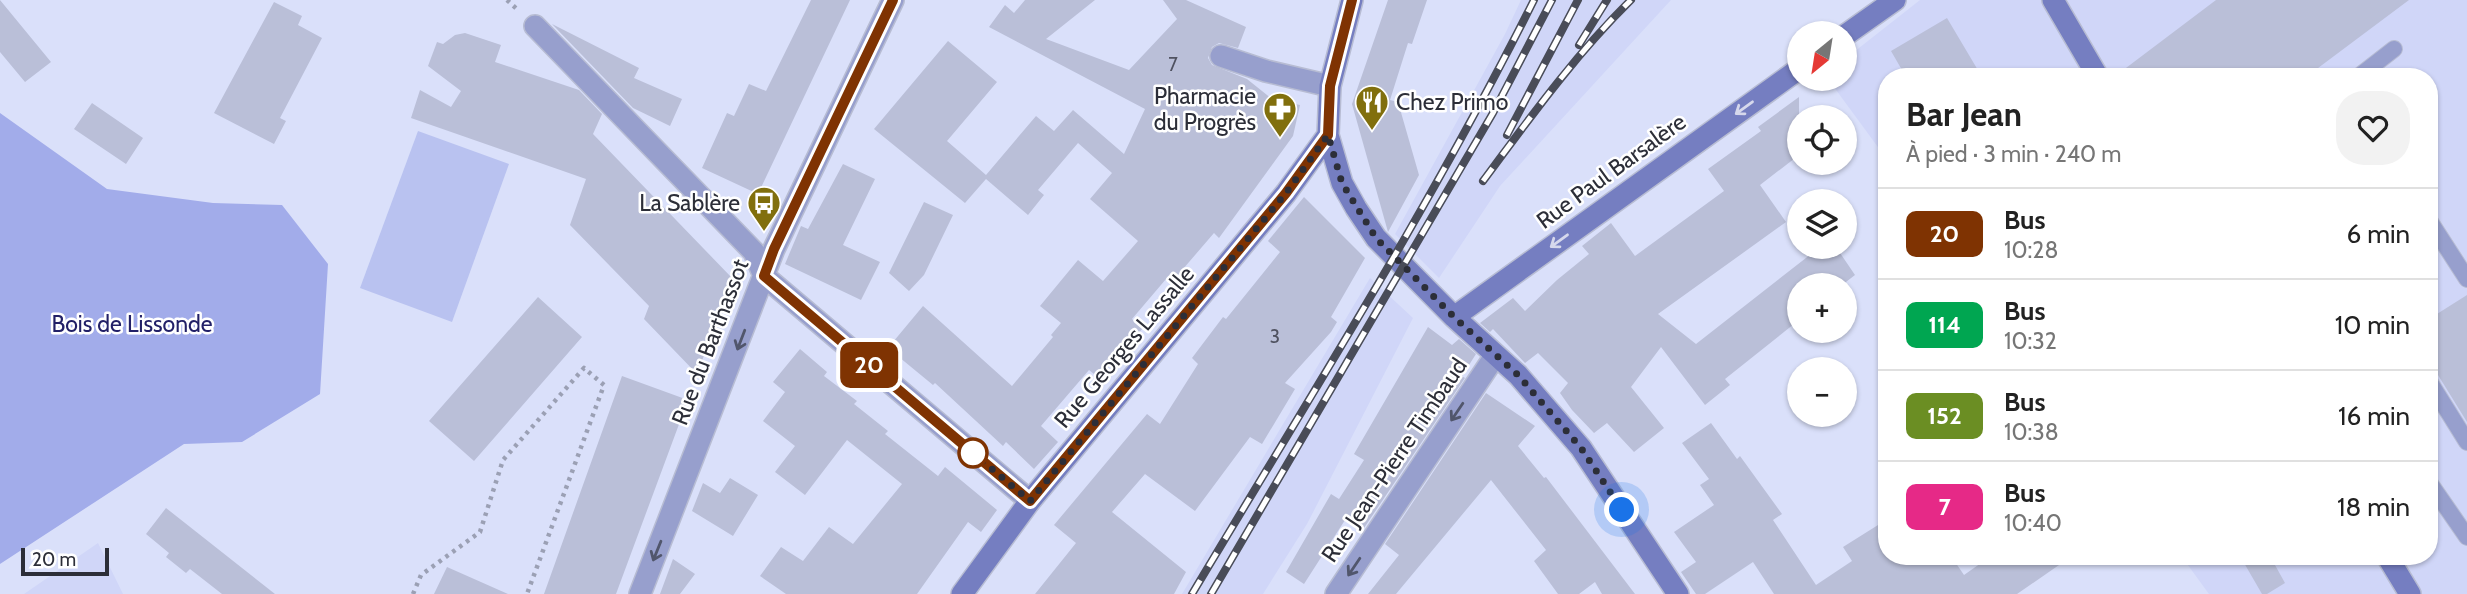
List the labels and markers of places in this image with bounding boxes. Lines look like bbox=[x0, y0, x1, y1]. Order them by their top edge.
place label: Pharmacie du Progrès bbox=[1154, 82, 1256, 136]
restaurant icon: Chez Primo bbox=[1353, 83, 1391, 132]
place label: Chez Primo bbox=[1396, 88, 1508, 116]
pharmacy icon: Pharmacie du Progrès bbox=[1261, 90, 1299, 139]
bus stop icon: La Sablère bbox=[745, 184, 783, 233]
place label: La Sablère bbox=[639, 189, 740, 217]
unlabelled marker bbox=[958, 438, 988, 468]

